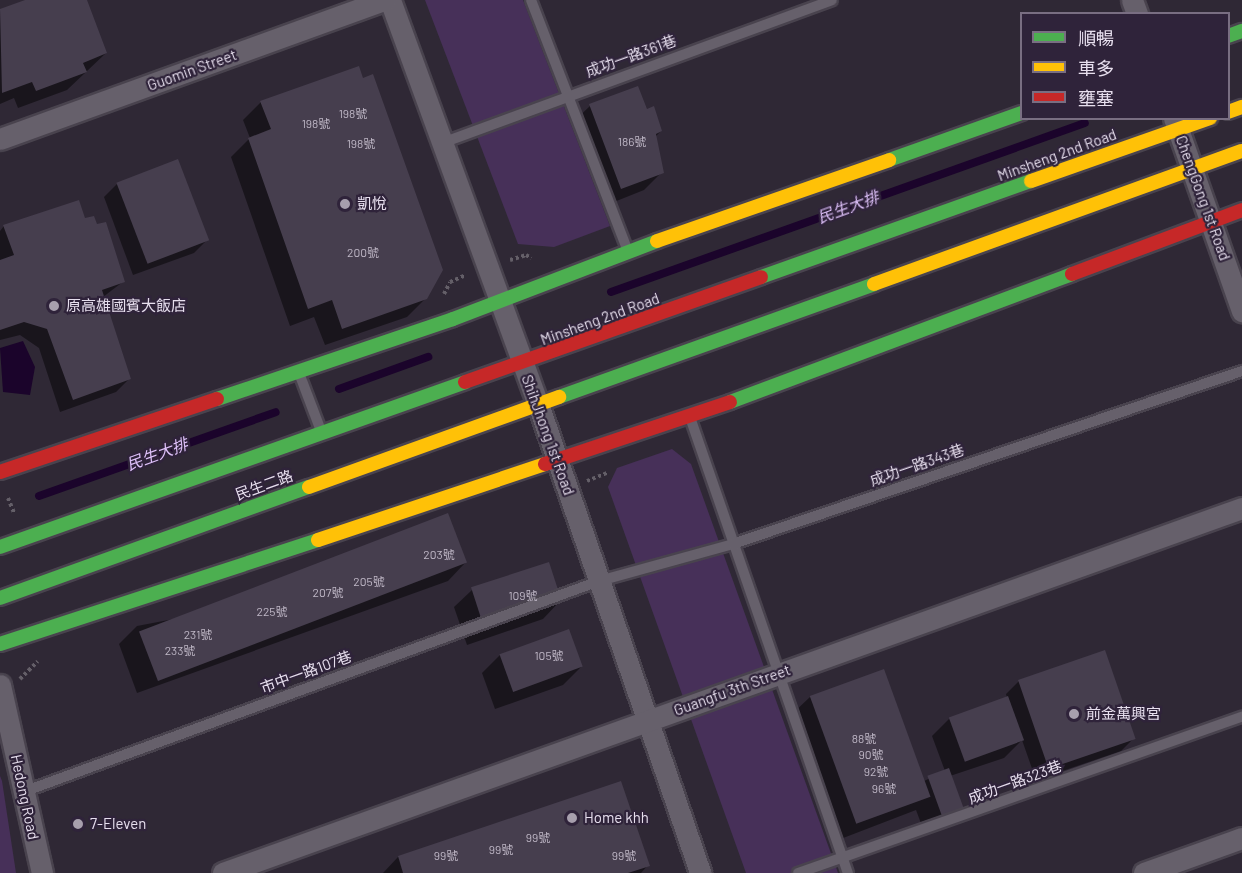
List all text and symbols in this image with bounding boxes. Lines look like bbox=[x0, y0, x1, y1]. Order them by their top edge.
legend bbox=[1020, 12, 1230, 120]
text: 順暢 bbox=[1078, 27, 1114, 49]
street label: 成功一路361巷 bbox=[583, 31, 679, 81]
street label: Guomin Street bbox=[145, 46, 239, 94]
text: 車多 bbox=[1078, 57, 1114, 79]
text: 壅塞 bbox=[1078, 87, 1114, 109]
house number: 198號 bbox=[339, 107, 367, 121]
house number: 198號 bbox=[302, 117, 330, 131]
street label: Minsheng 2nd Road bbox=[995, 125, 1119, 185]
street label: ChengGong 1st Road bbox=[1172, 133, 1234, 263]
house number: 186號 bbox=[618, 135, 646, 149]
house number: 198號 bbox=[347, 137, 375, 151]
water label: 民生大排 bbox=[815, 187, 881, 227]
place label: 凱悅 bbox=[357, 195, 387, 213]
marker: 凱悅 bbox=[338, 197, 352, 211]
house number: 200號 bbox=[347, 246, 379, 260]
street label: Minsheng 2nd Road bbox=[538, 289, 662, 349]
place label: 原高雄國賓大飯店 bbox=[66, 297, 186, 315]
marker: 原高雄國賓大飯店 bbox=[47, 299, 61, 313]
street label: ShihJhong 1st Road bbox=[518, 372, 578, 498]
water label: 民生大排 bbox=[124, 434, 190, 474]
street label: 成功一路343巷 bbox=[867, 440, 967, 490]
street label: 民生二路 bbox=[233, 466, 295, 504]
house number: 203號 bbox=[423, 548, 455, 562]
house number: 205號 bbox=[353, 575, 385, 589]
house number: 207號 bbox=[313, 586, 343, 600]
house number: 109號 bbox=[508, 589, 538, 603]
house number: 225號 bbox=[256, 605, 288, 619]
house number: 231號 bbox=[184, 628, 212, 642]
house number: 233號 bbox=[165, 644, 195, 658]
street label: 市中一路107巷 bbox=[258, 647, 354, 697]
house number: 105號 bbox=[534, 649, 564, 663]
street label: Guangfu 3th Street bbox=[671, 661, 793, 719]
place label: 前金萬興宮 bbox=[1086, 705, 1161, 723]
marker: 前金萬興宮 bbox=[1067, 707, 1081, 721]
house number: 88號 bbox=[852, 732, 876, 746]
house number: 90號 bbox=[858, 748, 884, 762]
street label: Hedong Road bbox=[7, 753, 43, 841]
street label: 成功一路323巷 bbox=[966, 757, 1064, 807]
house number: 92號 bbox=[864, 765, 888, 779]
house number: 96號 bbox=[872, 782, 896, 796]
place label: Home khh bbox=[584, 809, 649, 827]
marker: Home khh bbox=[565, 811, 579, 825]
place label: 7-Eleven bbox=[90, 815, 146, 833]
marker: 7-Eleven bbox=[71, 817, 85, 831]
house number: 99號 bbox=[526, 831, 550, 845]
house number: 99號 bbox=[489, 843, 513, 857]
house number: 99號 bbox=[434, 849, 458, 863]
house number: 99號 bbox=[612, 849, 636, 863]

